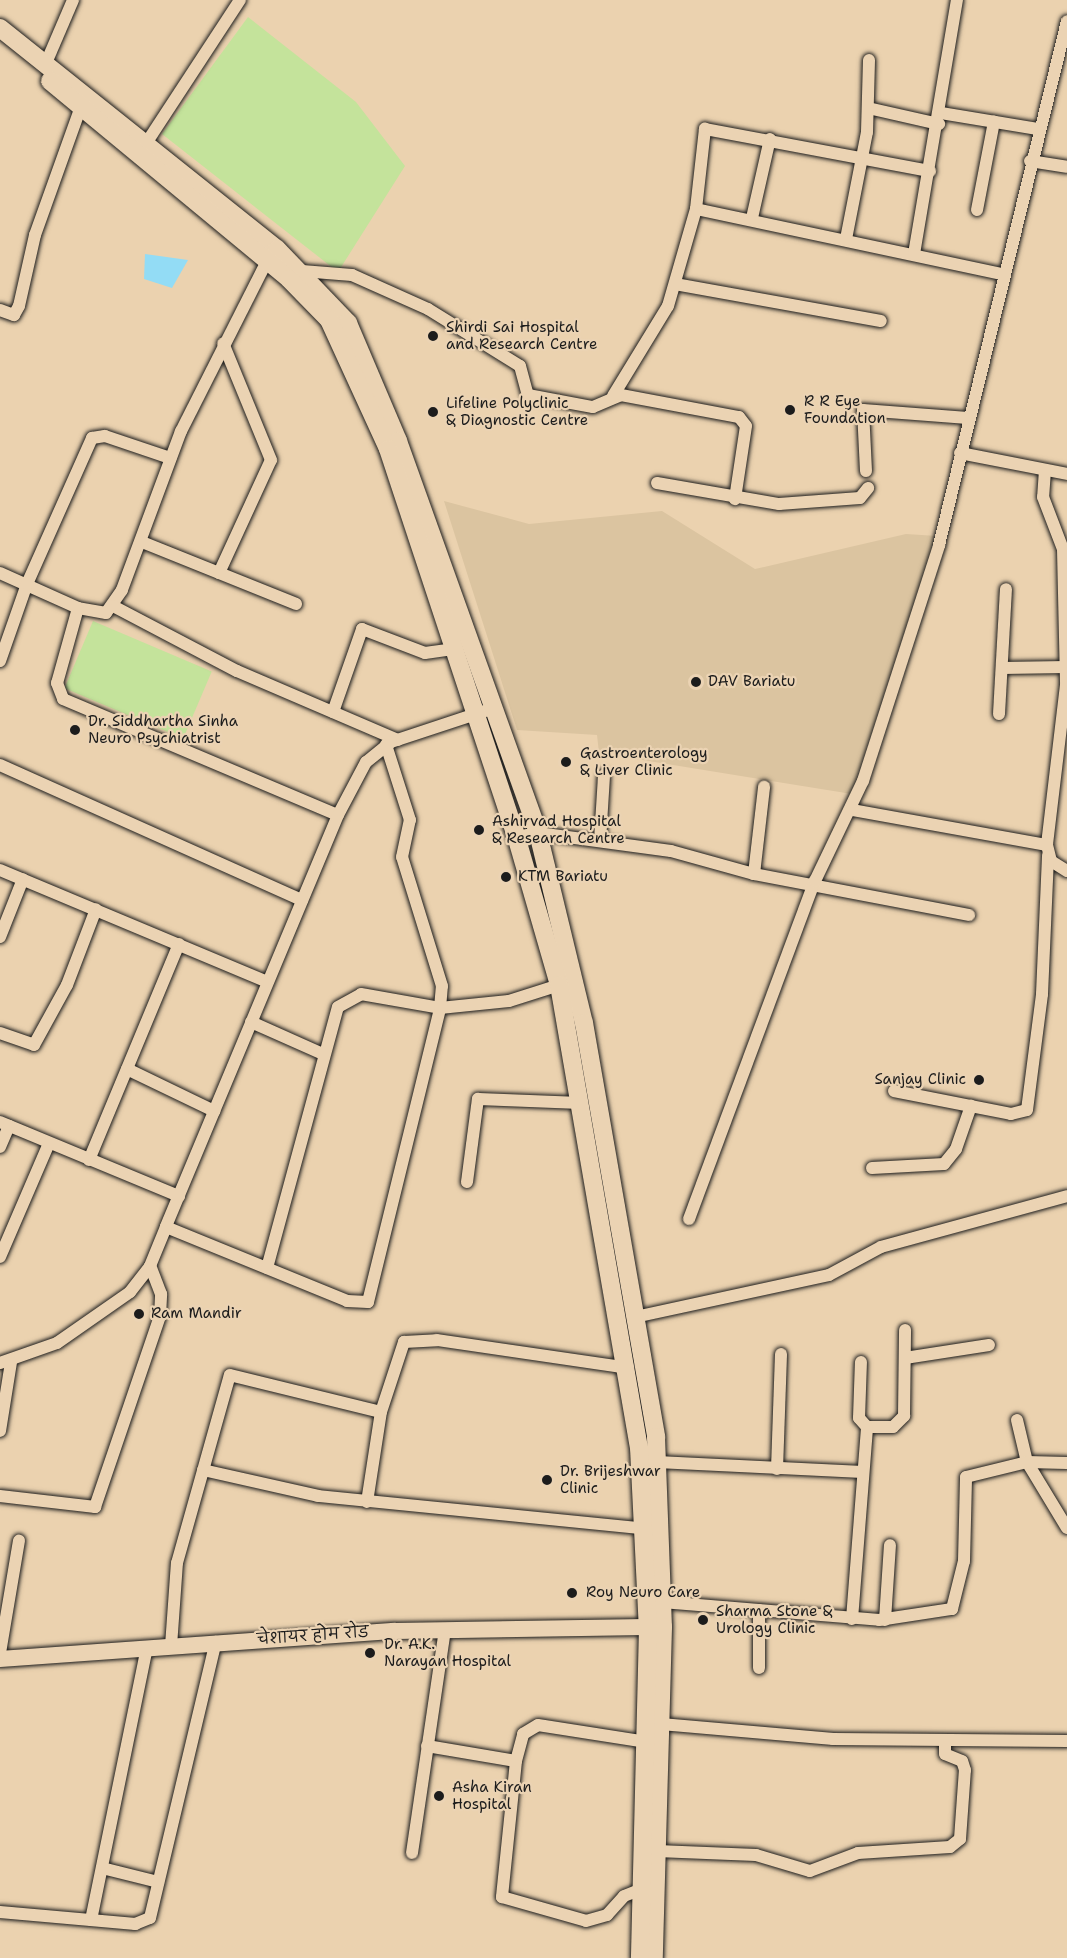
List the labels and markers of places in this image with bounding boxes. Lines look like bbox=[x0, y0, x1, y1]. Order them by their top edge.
place label: Shirdi Sai Hospital and Research Centre bbox=[446, 318, 597, 353]
marker: Shirdi Sai Hospital and Research Centre bbox=[424, 327, 442, 345]
place label: R R Eye Foundation bbox=[804, 392, 886, 427]
place label: Lifeline Polyclinic & Diagnostic Centre bbox=[446, 394, 588, 429]
marker: R R Eye Foundation bbox=[781, 401, 799, 419]
marker: Lifeline Polyclinic & Diagnostic Centre bbox=[424, 403, 442, 421]
place label: DAV Bariatu bbox=[708, 673, 796, 691]
marker: DAV Bariatu bbox=[689, 675, 703, 689]
place label: Dr. Siddhartha Sinha Neuro Psychiatrist bbox=[88, 712, 238, 747]
marker: Dr. Siddhartha Sinha Neuro Psychiatrist bbox=[66, 721, 84, 739]
place label: Gastroenterology & Liver Clinic bbox=[580, 744, 708, 779]
marker: Gastroenterology & Liver Clinic bbox=[557, 753, 575, 771]
place label: Ashirvad Hospital & Research Centre bbox=[492, 812, 625, 847]
marker: Ashirvad Hospital & Research Centre bbox=[470, 821, 488, 839]
place label: KTM Bariatu bbox=[518, 868, 608, 886]
marker: KTM Bariatu bbox=[499, 870, 513, 884]
place label: Sanjay Clinic bbox=[874, 1071, 966, 1089]
marker: Sanjay Clinic bbox=[970, 1071, 988, 1089]
place label: Ram Mandir bbox=[151, 1305, 242, 1323]
marker: Ram Mandir bbox=[132, 1307, 146, 1321]
place label: Dr. Brijeshwar Clinic bbox=[560, 1462, 661, 1497]
marker: Dr. Brijeshwar Clinic bbox=[538, 1471, 556, 1489]
marker: Roy Neuro Care bbox=[563, 1584, 581, 1602]
place label: Roy Neuro Care bbox=[586, 1584, 700, 1602]
place label: Sharma Stone & Urology Clinic bbox=[716, 1602, 832, 1637]
marker: Sharma Stone & Urology Clinic bbox=[694, 1611, 712, 1629]
place label: Dr. A.K. Narayan Hospital bbox=[384, 1635, 511, 1670]
marker: Dr. A.K. Narayan Hospital bbox=[361, 1644, 379, 1662]
place label: Asha Kiran Hospital bbox=[452, 1778, 532, 1813]
marker: Asha Kiran Hospital bbox=[430, 1787, 448, 1805]

